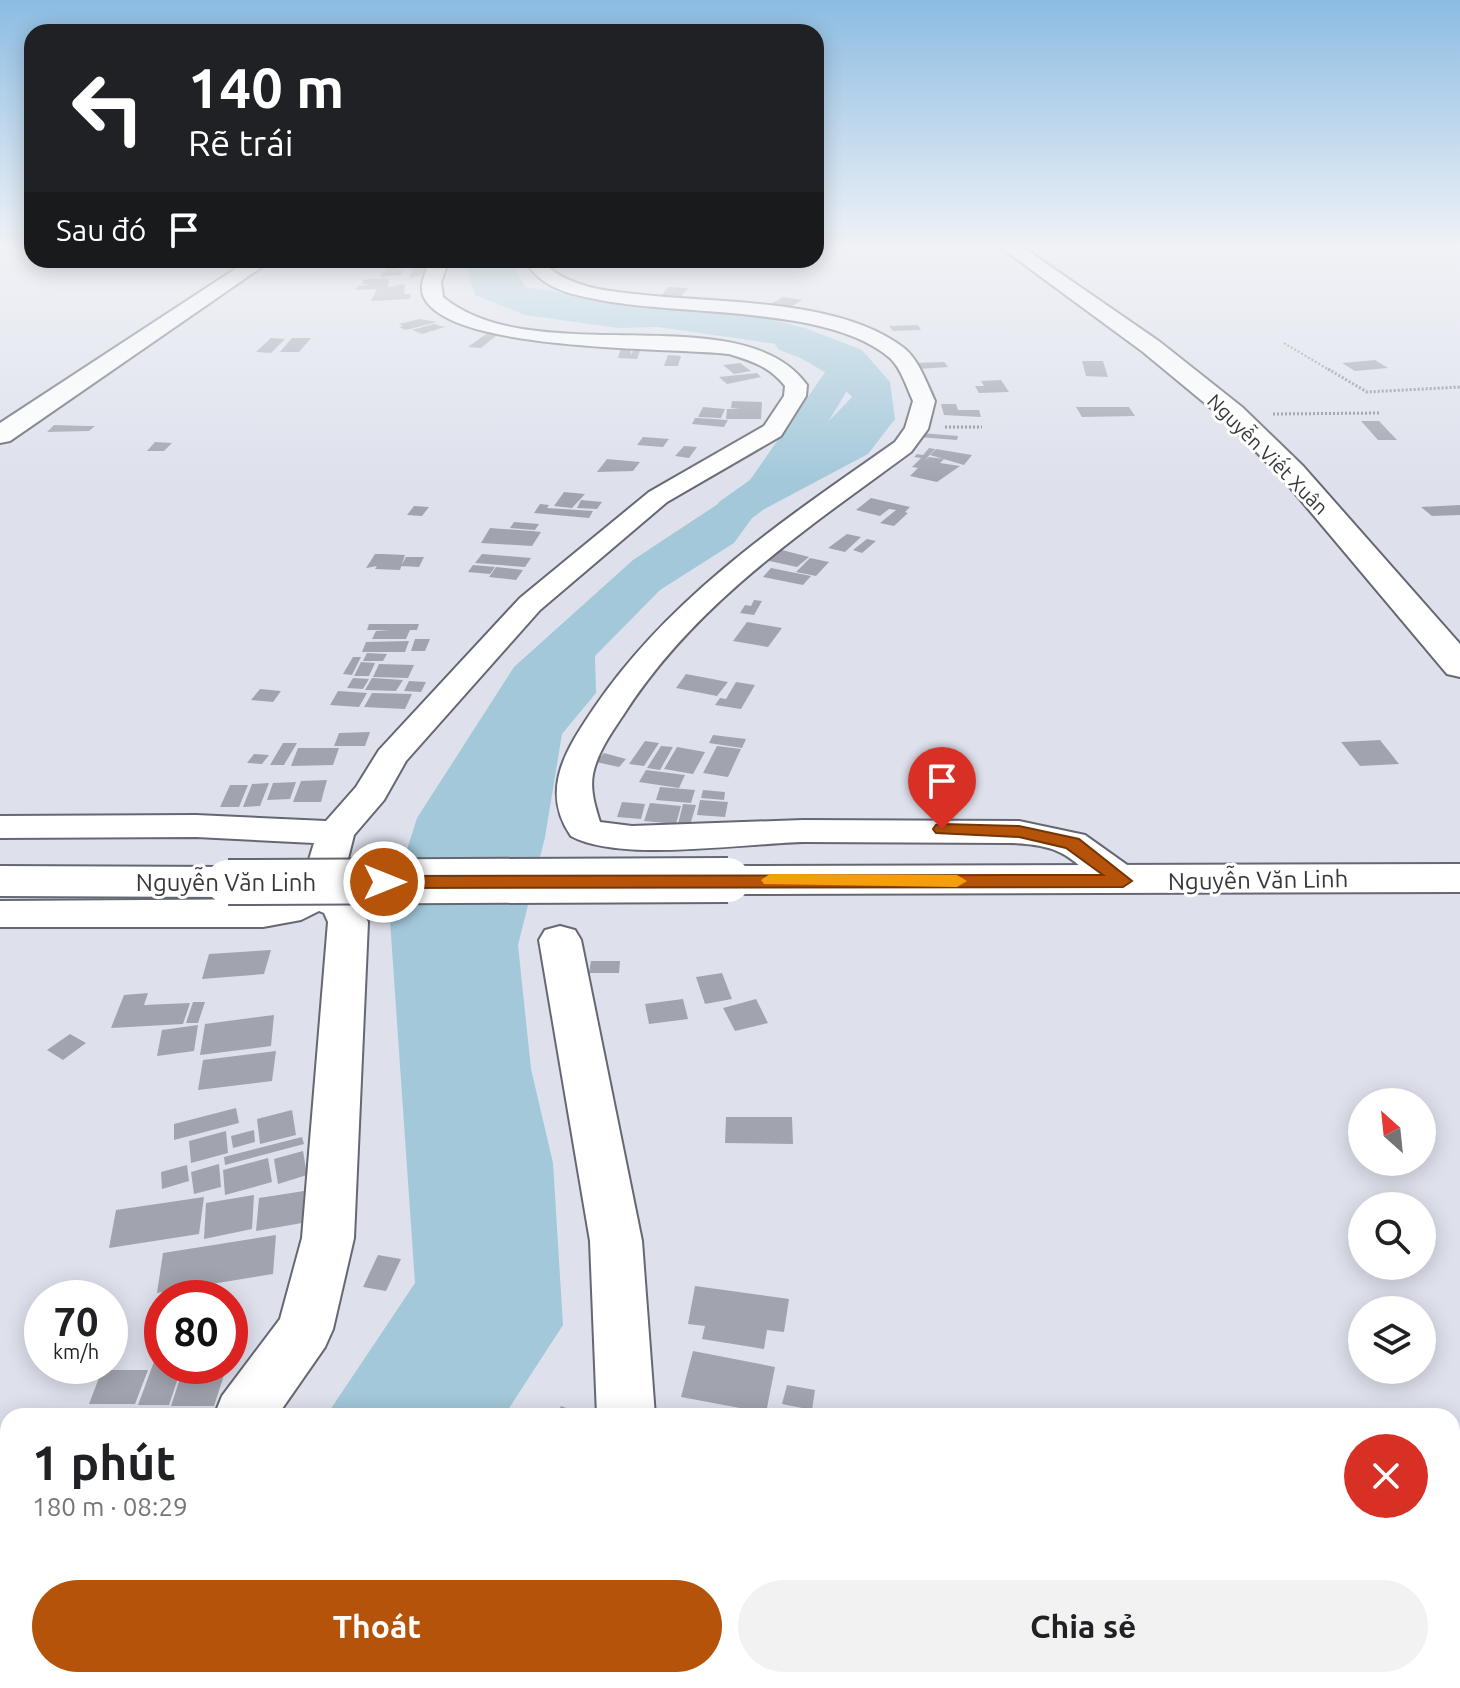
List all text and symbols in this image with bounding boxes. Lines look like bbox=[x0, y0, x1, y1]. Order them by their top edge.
icon: left bbox=[56, 56, 160, 160]
text: 140 m bbox=[188, 56, 344, 119]
text: Rẽ trái bbox=[188, 122, 293, 163]
icon: arrive bbox=[162, 208, 206, 252]
text: Sau đó bbox=[56, 213, 146, 247]
street label: Nguyễn Viết Xuân bbox=[1203, 387, 1335, 519]
pin bbox=[908, 747, 976, 829]
icon: arrive bbox=[920, 759, 964, 803]
position arrow bbox=[342, 840, 426, 924]
street label: Nguyễn Văn Linh bbox=[1168, 862, 1348, 895]
street label: Nguyễn Văn Linh bbox=[136, 866, 316, 896]
north arrow bbox=[1348, 1088, 1436, 1176]
map controls bbox=[1348, 1088, 1436, 1384]
button: search bbox=[1348, 1192, 1436, 1280]
speed limit sign: 80 bbox=[144, 1280, 248, 1384]
button: layers bbox=[1348, 1296, 1436, 1384]
text: 70 bbox=[53, 1299, 99, 1344]
text: km/h bbox=[53, 1340, 99, 1363]
button: close bbox=[1344, 1434, 1428, 1518]
text: 1 phút bbox=[32, 1435, 176, 1489]
text: 180 m · 08:29 bbox=[32, 1492, 188, 1521]
button: Thoát bbox=[32, 1580, 722, 1672]
button: Chia sẻ bbox=[738, 1580, 1428, 1672]

